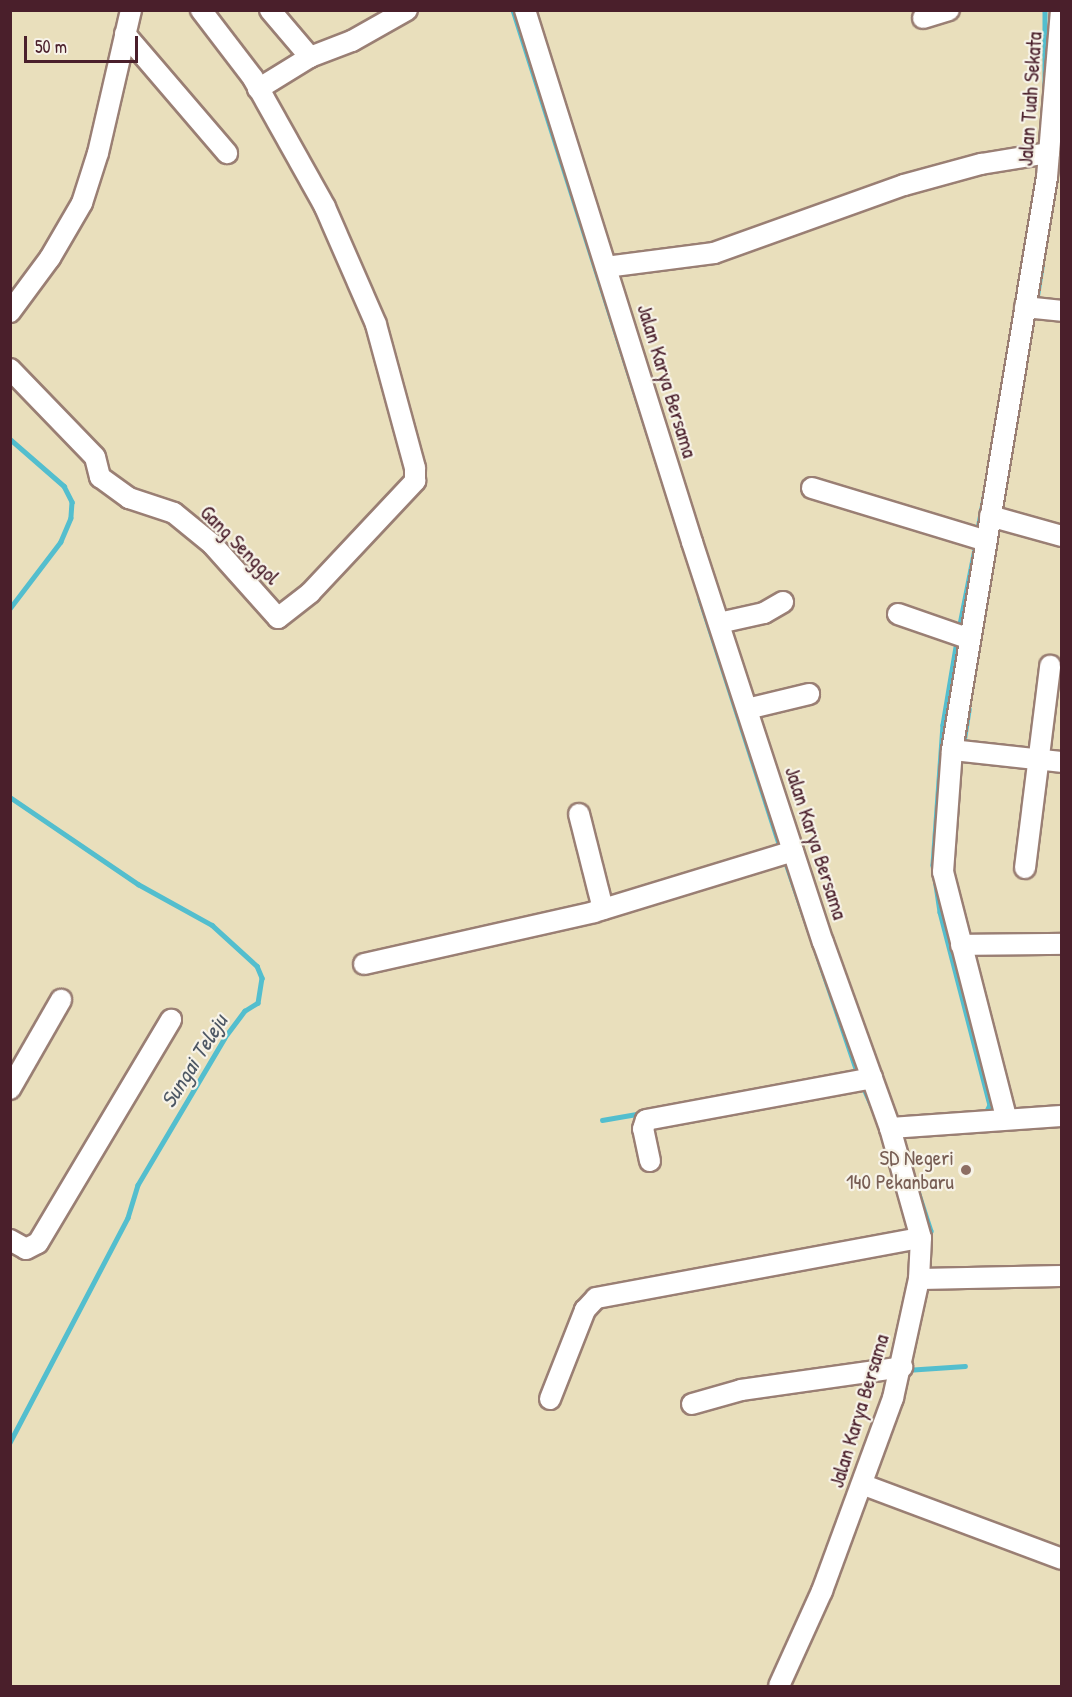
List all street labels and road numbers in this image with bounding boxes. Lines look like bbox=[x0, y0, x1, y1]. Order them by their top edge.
street label: Jalan Tuah Sekata bbox=[1013, 31, 1047, 167]
street label: Jalan Karya Bersama bbox=[632, 301, 702, 461]
street label: Gang Senggol bbox=[195, 500, 285, 590]
street label: Jalan Karya Bersama bbox=[779, 763, 853, 923]
street label: Jalan Karya Bersama bbox=[824, 1331, 894, 1491]

